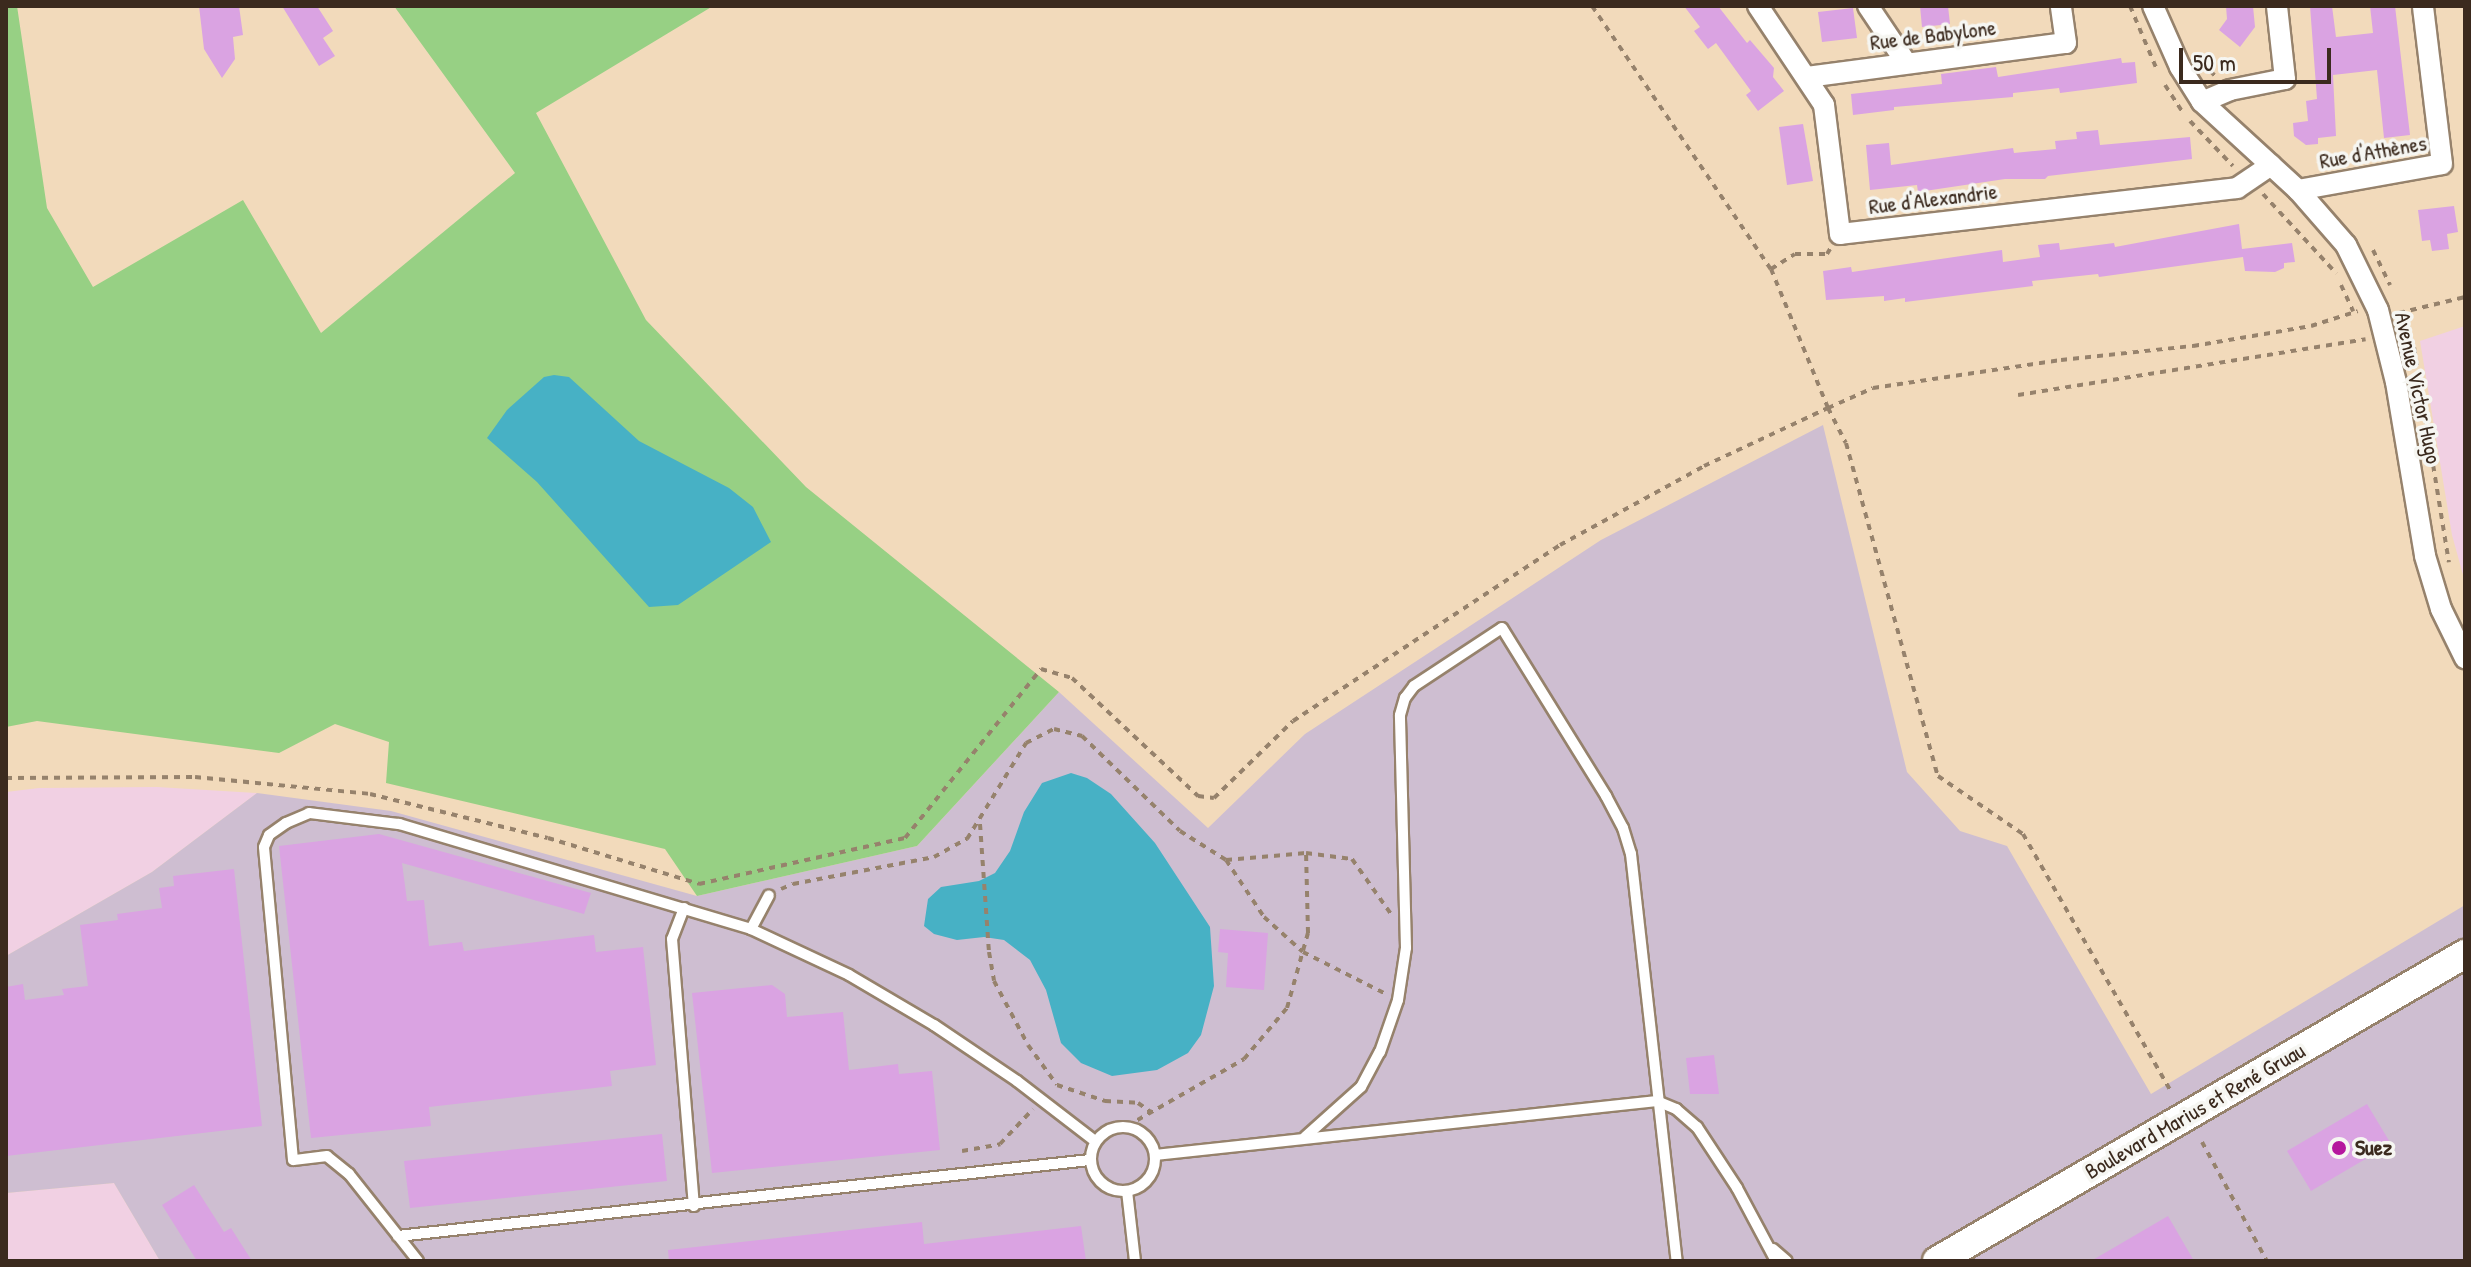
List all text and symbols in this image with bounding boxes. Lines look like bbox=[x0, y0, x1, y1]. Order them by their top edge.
street label: Rue de Babylone bbox=[1869, 14, 1997, 56]
scale bar bbox=[2183, 32, 2335, 82]
text: 50 m bbox=[2193, 46, 2236, 78]
street label: Rue d'Athènes bbox=[2317, 130, 2429, 174]
street label: Rue d'Alexandrie bbox=[1867, 178, 1999, 220]
street label: Avenue Victor Hugo bbox=[2389, 310, 2447, 466]
street label: Boulevard Marius et René Gruau bbox=[2080, 1037, 2310, 1185]
place label: Suez bbox=[2355, 1135, 2392, 1161]
marker: Suez bbox=[2330, 1139, 2348, 1157]

